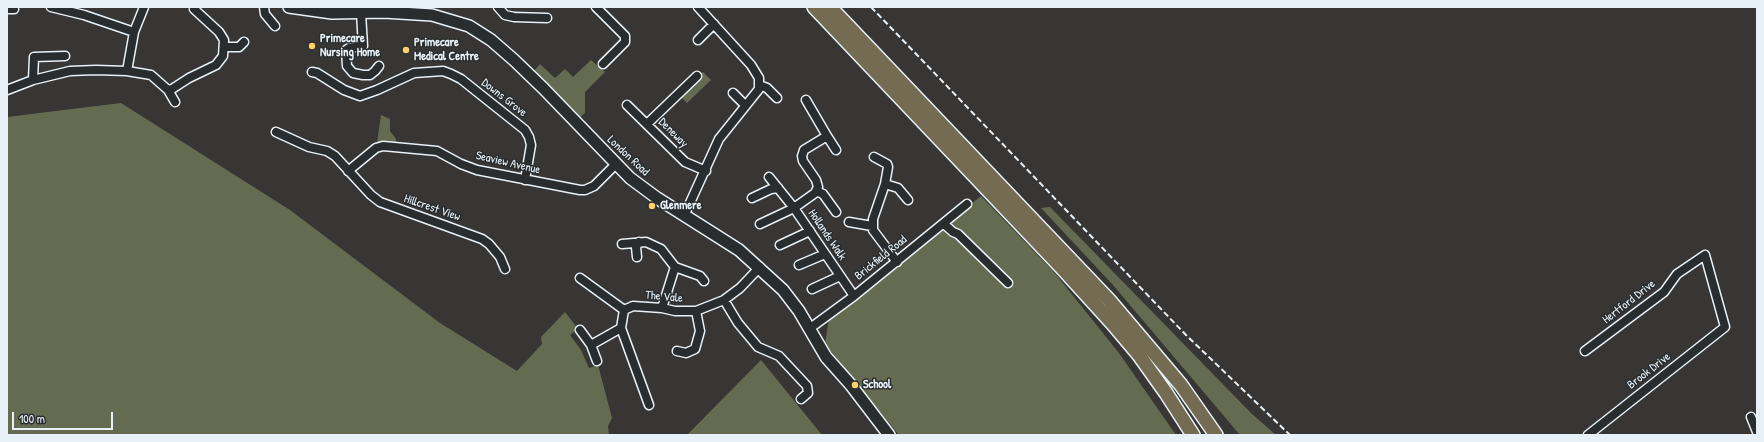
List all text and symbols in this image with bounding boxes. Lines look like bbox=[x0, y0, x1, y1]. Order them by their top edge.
place label: Primecare Nursing Home bbox=[320, 32, 380, 60]
place label: Primecare Medical Centre bbox=[414, 36, 479, 64]
marker: Primecare Nursing Home bbox=[307, 41, 317, 51]
marker: Primecare Medical Centre bbox=[401, 45, 411, 55]
street label: Downs Grove bbox=[478, 76, 530, 120]
street label: Deneway bbox=[655, 115, 691, 151]
street label: London Road bbox=[604, 133, 652, 179]
street label: Seaview Avenue bbox=[474, 149, 542, 177]
street label: Hillcrest View bbox=[402, 192, 462, 224]
place label: Glenmere bbox=[660, 199, 701, 213]
marker: Glenmere bbox=[647, 201, 657, 211]
street label: Hollands Walk bbox=[805, 207, 849, 263]
street label: Brickfield Road bbox=[852, 233, 910, 283]
street label: Hertford Drive bbox=[1600, 277, 1658, 327]
street label: The Vale bbox=[645, 288, 683, 306]
street label: Brook Drive bbox=[1625, 350, 1673, 392]
place label: School bbox=[863, 378, 891, 392]
marker: School bbox=[850, 380, 860, 390]
scale bar bbox=[14, 404, 115, 430]
text: 100 m bbox=[19, 410, 45, 427]

